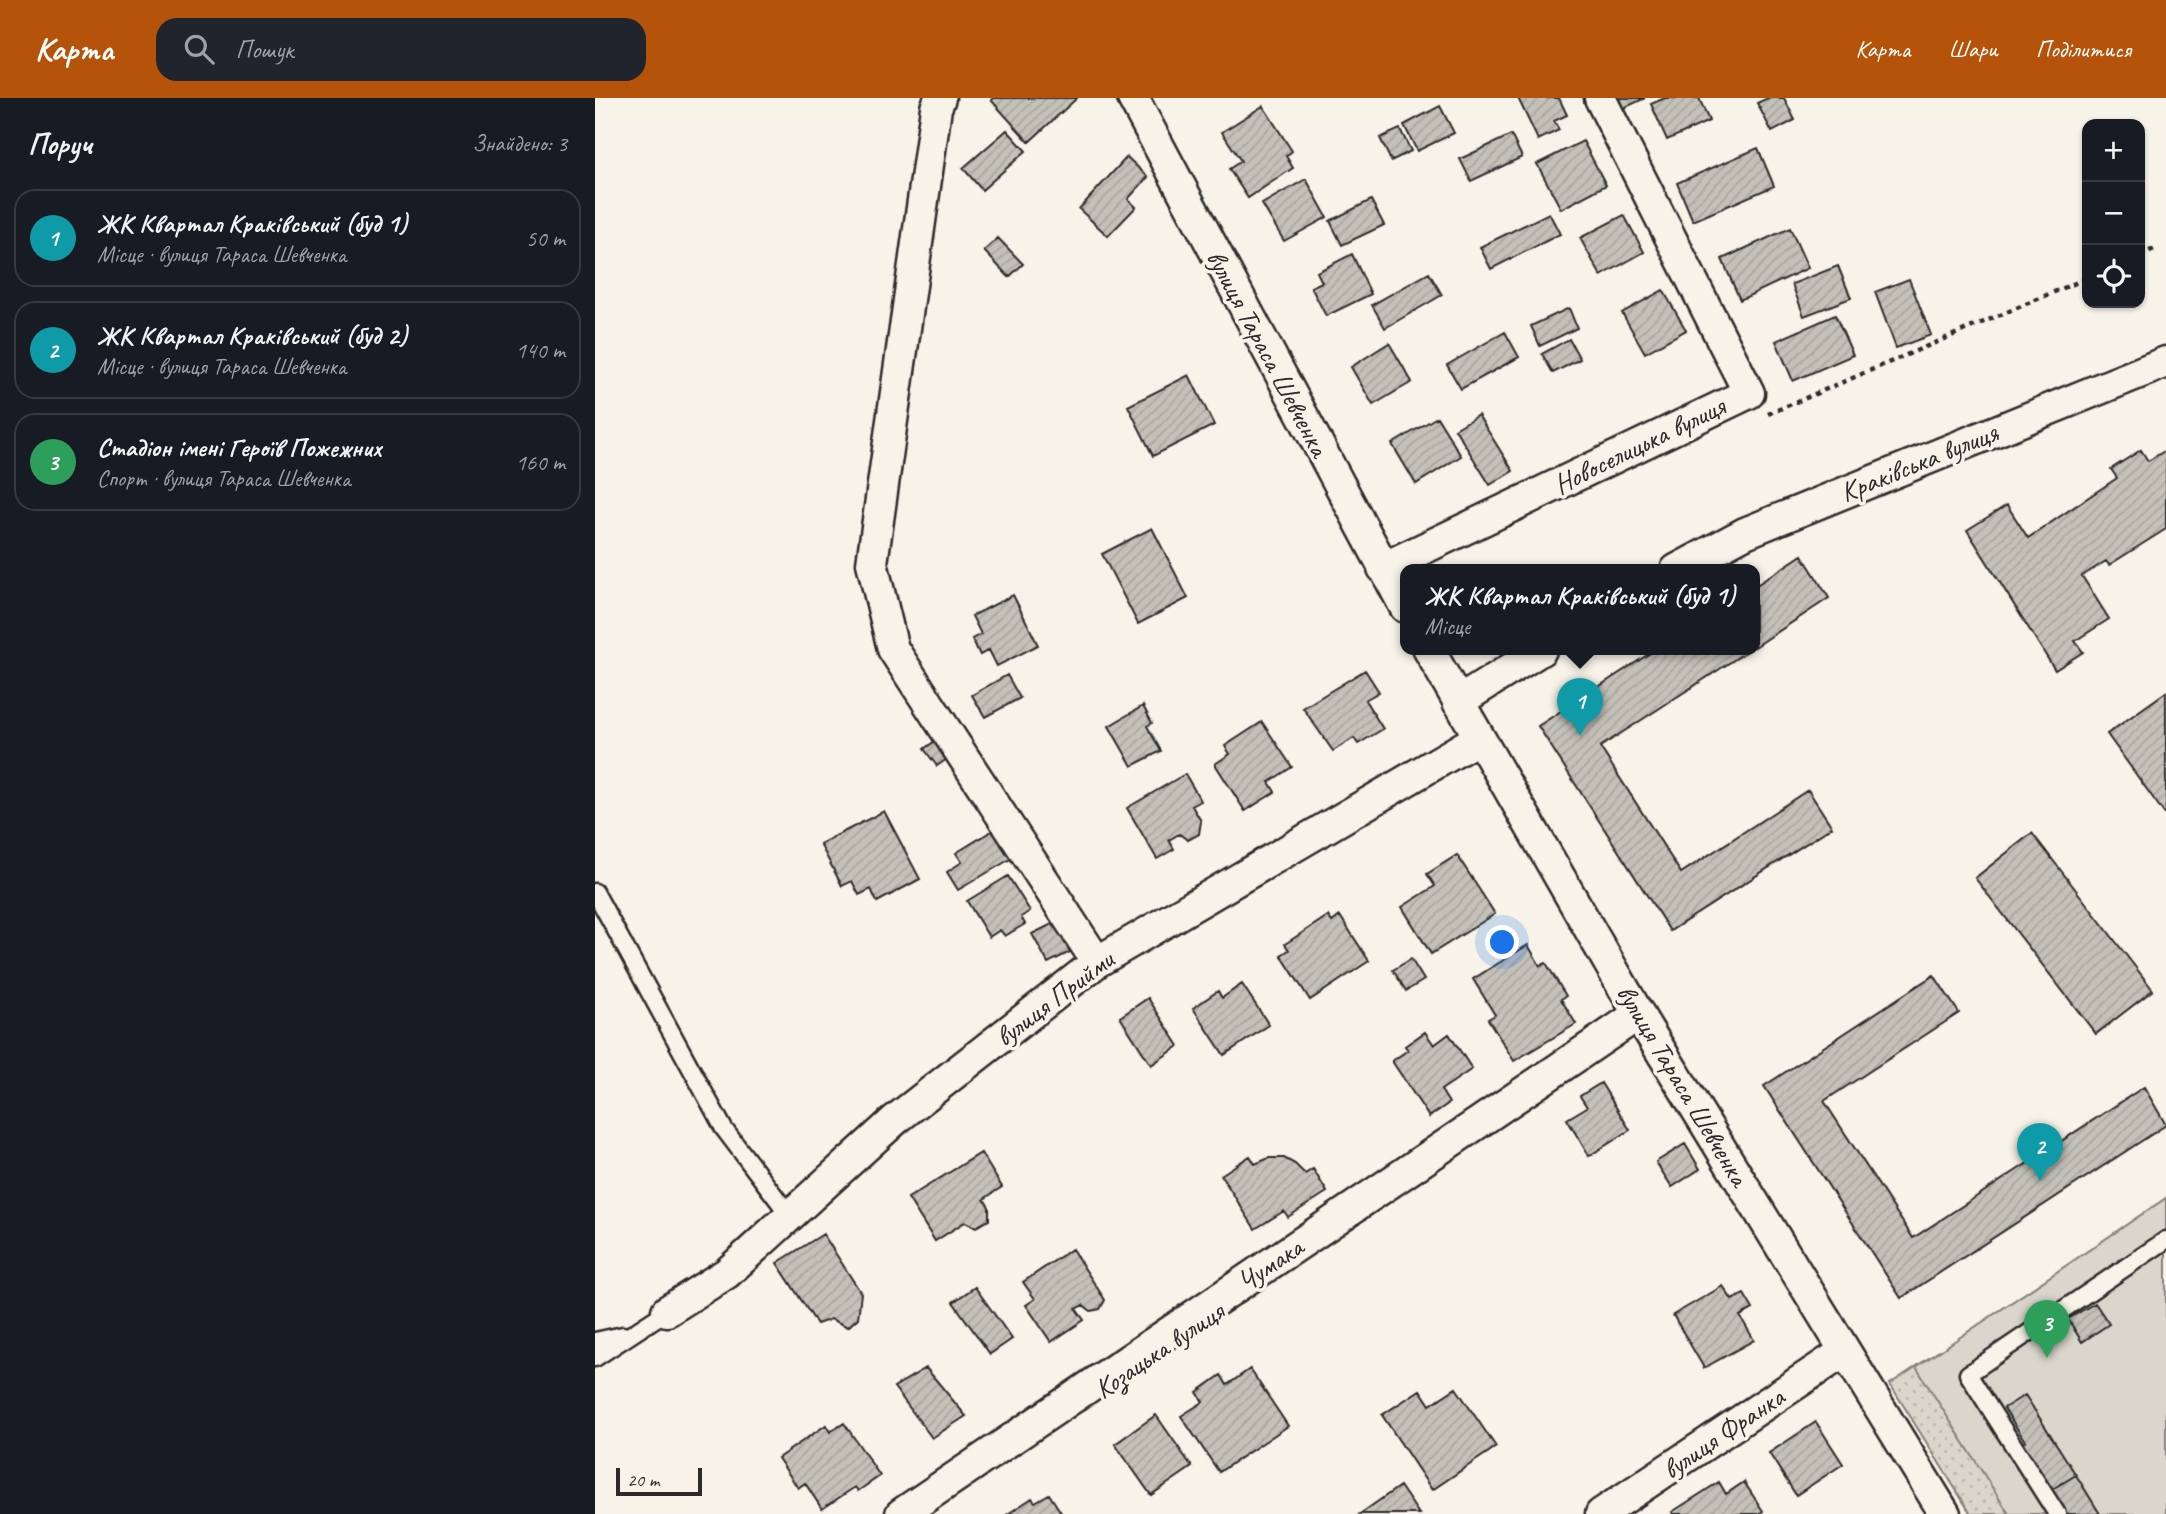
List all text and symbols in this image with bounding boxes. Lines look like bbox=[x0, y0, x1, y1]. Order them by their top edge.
search box bbox=[156, 18, 646, 81]
text: Карта bbox=[35, 28, 114, 70]
icon: search bbox=[180, 30, 218, 68]
text: Пошук bbox=[236, 33, 294, 66]
text: Карта bbox=[1855, 34, 1910, 64]
text: Шари bbox=[1948, 34, 1998, 64]
text: Поділитися bbox=[2036, 34, 2131, 64]
map controls bbox=[2082, 119, 2145, 308]
button: + bbox=[2082, 119, 2145, 182]
text: Поруч bbox=[28, 125, 92, 163]
text: Знайдено: 3 bbox=[472, 129, 567, 158]
button: − bbox=[2082, 182, 2145, 245]
text: ЖК Квартал Краківський (буд 1) bbox=[97, 207, 407, 240]
text: 1 bbox=[48, 224, 58, 253]
text: 50 m bbox=[526, 224, 565, 253]
text: Місце · вулиця Тараса Шевченка bbox=[97, 240, 346, 269]
street label: вулиця Тараса Шевченка bbox=[1199, 244, 1338, 465]
button: locate bbox=[2082, 245, 2145, 308]
text: ЖК Квартал Краківський (буд 2) bbox=[97, 319, 407, 352]
text: 2 bbox=[48, 336, 58, 365]
text: 140 m bbox=[516, 336, 565, 365]
text: Місце · вулиця Тараса Шевченка bbox=[97, 352, 346, 381]
street label: Новоселицька вулиця bbox=[1548, 387, 1732, 502]
street label: Краківська вулиця bbox=[1835, 414, 2004, 510]
text: Стадіон імені Героїв Пожежних bbox=[97, 431, 382, 464]
text: 3 bbox=[48, 448, 58, 477]
text: 160 m bbox=[516, 448, 565, 477]
text: Спорт · вулиця Тараса Шевченка bbox=[97, 464, 350, 493]
popup bbox=[1400, 564, 1760, 655]
text: ЖК Квартал Краківський (буд 1) bbox=[1425, 579, 1735, 612]
text: Місце bbox=[1425, 612, 1470, 641]
pin: 1 bbox=[1557, 678, 1603, 736]
your location bbox=[1485, 925, 1519, 959]
street label: вулиця Прийми bbox=[988, 941, 1122, 1054]
street label: вулиця Тараса Шевченка bbox=[1609, 978, 1758, 1194]
pin: 2 bbox=[2017, 1123, 2063, 1181]
street label: Чумака bbox=[1230, 1228, 1312, 1299]
street label: Козацька вулиця bbox=[1087, 1293, 1233, 1407]
pin: 3 bbox=[2024, 1300, 2070, 1358]
street label: вулиця Франка bbox=[1655, 1378, 1792, 1487]
scale bar bbox=[616, 1465, 702, 1497]
text: 20 m bbox=[627, 1468, 659, 1492]

